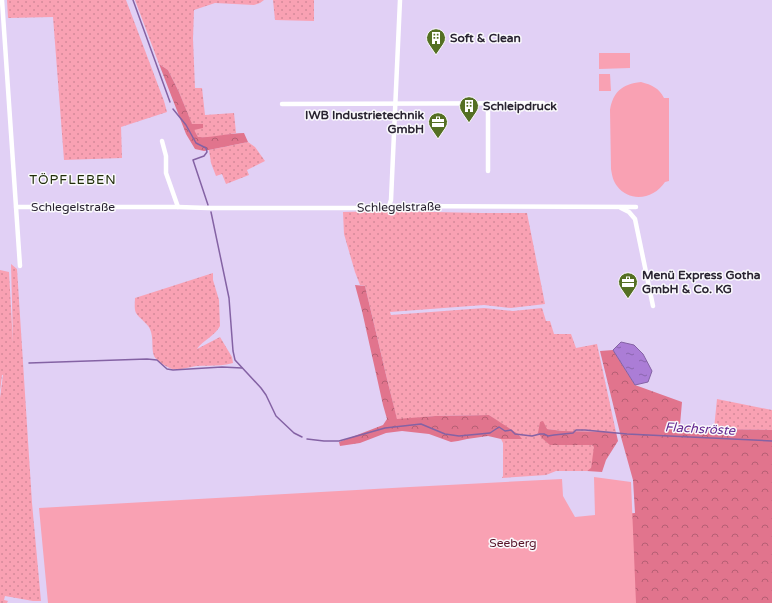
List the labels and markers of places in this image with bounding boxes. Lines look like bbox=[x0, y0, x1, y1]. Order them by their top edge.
building icon: Soft & Clean bbox=[425, 27, 447, 55]
place label: Soft & Clean bbox=[450, 31, 521, 45]
building icon: Schleipdruck bbox=[458, 95, 480, 123]
place label: Schleipdruck bbox=[483, 99, 557, 114]
place label: IWB Industrietechnik GmbH bbox=[305, 108, 424, 136]
office icon: IWB Industrietechnik GmbH bbox=[427, 111, 449, 139]
place label: Menü Express Gotha GmbH & Co. KG bbox=[642, 268, 761, 296]
office icon: Menü Express Gotha GmbH & Co. KG bbox=[617, 271, 639, 299]

